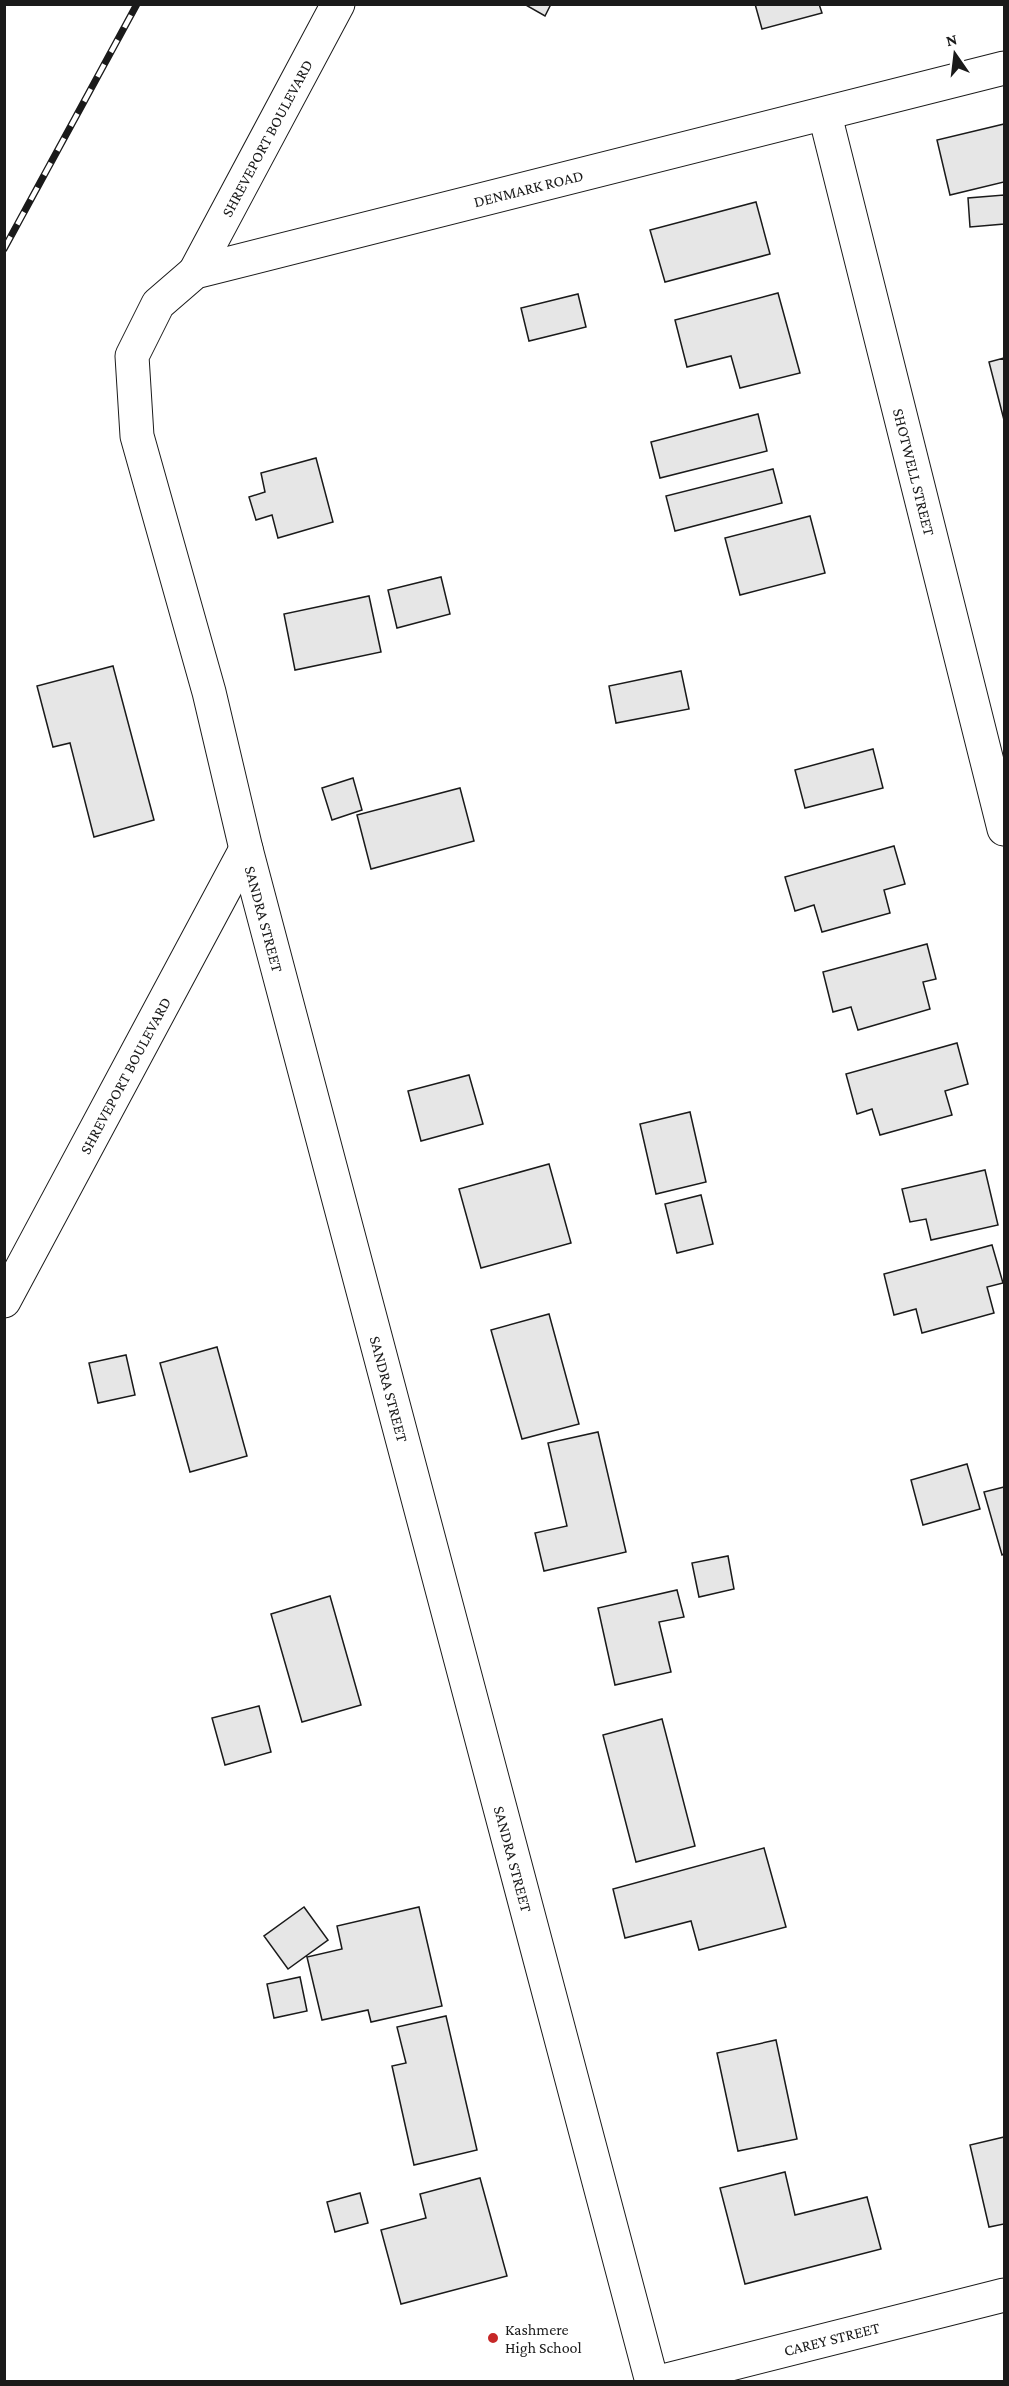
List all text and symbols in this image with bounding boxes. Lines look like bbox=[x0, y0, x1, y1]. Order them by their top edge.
north arrow bbox=[925, 24, 985, 84]
text: N bbox=[944, 30, 959, 49]
street label: SHREVEPORT BOULEVARD bbox=[218, 56, 315, 219]
street label: DENMARK ROAD bbox=[472, 166, 585, 210]
street label: SHOTWELL STREET bbox=[890, 407, 939, 538]
street label: SANDRA STREET bbox=[242, 864, 286, 974]
street label: SHREVEPORT BOULEVARD bbox=[76, 994, 174, 1157]
street label: SANDRA STREET bbox=[367, 1334, 411, 1444]
street label: SANDRA STREET bbox=[491, 1804, 535, 1914]
street label: CAREY STREET bbox=[782, 2318, 882, 2359]
place label: Kashmere High School bbox=[505, 2321, 582, 2357]
marker: Kashmere High School bbox=[486, 2331, 500, 2345]

